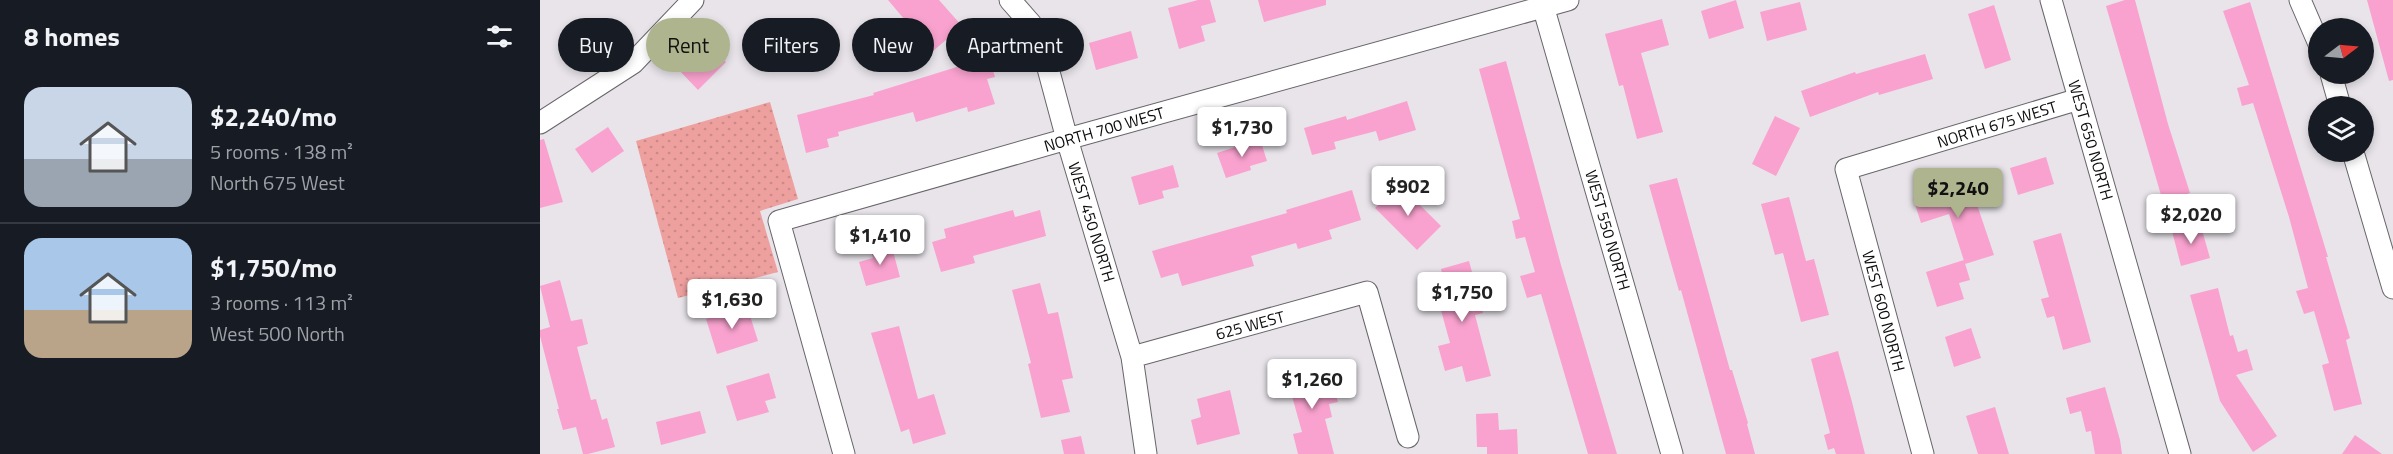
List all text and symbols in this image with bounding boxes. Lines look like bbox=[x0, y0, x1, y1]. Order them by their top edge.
text: 8 homes bbox=[24, 17, 120, 56]
chip: Buy bbox=[558, 18, 634, 72]
chip: Rent bbox=[646, 18, 730, 72]
chip: Filters bbox=[742, 18, 840, 72]
chip: New bbox=[852, 18, 934, 72]
chip: Apartment bbox=[946, 18, 1084, 72]
north arrow bbox=[2308, 18, 2374, 84]
map controls bbox=[2308, 18, 2374, 162]
icon: filters bbox=[483, 20, 516, 53]
street label: WEST 650 NORTH bbox=[2062, 77, 2120, 203]
street label: NORTH 675 WEST bbox=[1934, 94, 2060, 154]
button: layers bbox=[2308, 96, 2374, 162]
text: $2,240/mo bbox=[210, 97, 337, 136]
street label: NORTH 700 WEST bbox=[1041, 100, 1168, 158]
pin: $1,730 bbox=[1193, 107, 1291, 158]
icon: home bbox=[72, 111, 144, 183]
text: $1,730 bbox=[1211, 111, 1273, 142]
text: 5 rooms · 138 m² bbox=[210, 136, 353, 167]
street label: WEST 450 NORTH bbox=[1062, 159, 1122, 285]
pin: $902 bbox=[1372, 166, 1444, 217]
text: North 675 West bbox=[210, 167, 345, 198]
street label: WEST 550 NORTH bbox=[1579, 167, 1637, 293]
pin: $2,240 bbox=[1909, 168, 2007, 219]
text: $902 bbox=[1386, 170, 1430, 201]
text: $2,240 bbox=[1927, 172, 1989, 203]
pin: $2,020 bbox=[2142, 194, 2240, 245]
text: $2,020 bbox=[2160, 198, 2222, 229]
pin: $1,410 bbox=[831, 215, 929, 266]
text: $1,410 bbox=[849, 219, 911, 250]
text: $1,750/mo bbox=[210, 248, 337, 287]
street label: WEST 600 NORTH bbox=[1856, 248, 1912, 374]
icon: home bbox=[72, 262, 144, 334]
pin: $1,750 bbox=[1413, 272, 1511, 323]
text: $1,750 bbox=[1431, 276, 1493, 307]
pin: $1,630 bbox=[683, 279, 781, 330]
text: $1,630 bbox=[701, 283, 763, 314]
text: 3 rooms · 113 m² bbox=[210, 287, 353, 318]
street label: 625 WEST bbox=[1213, 304, 1288, 346]
text: West 500 North bbox=[210, 318, 345, 349]
pin: $1,260 bbox=[1263, 359, 1361, 410]
text: $1,260 bbox=[1281, 363, 1343, 394]

